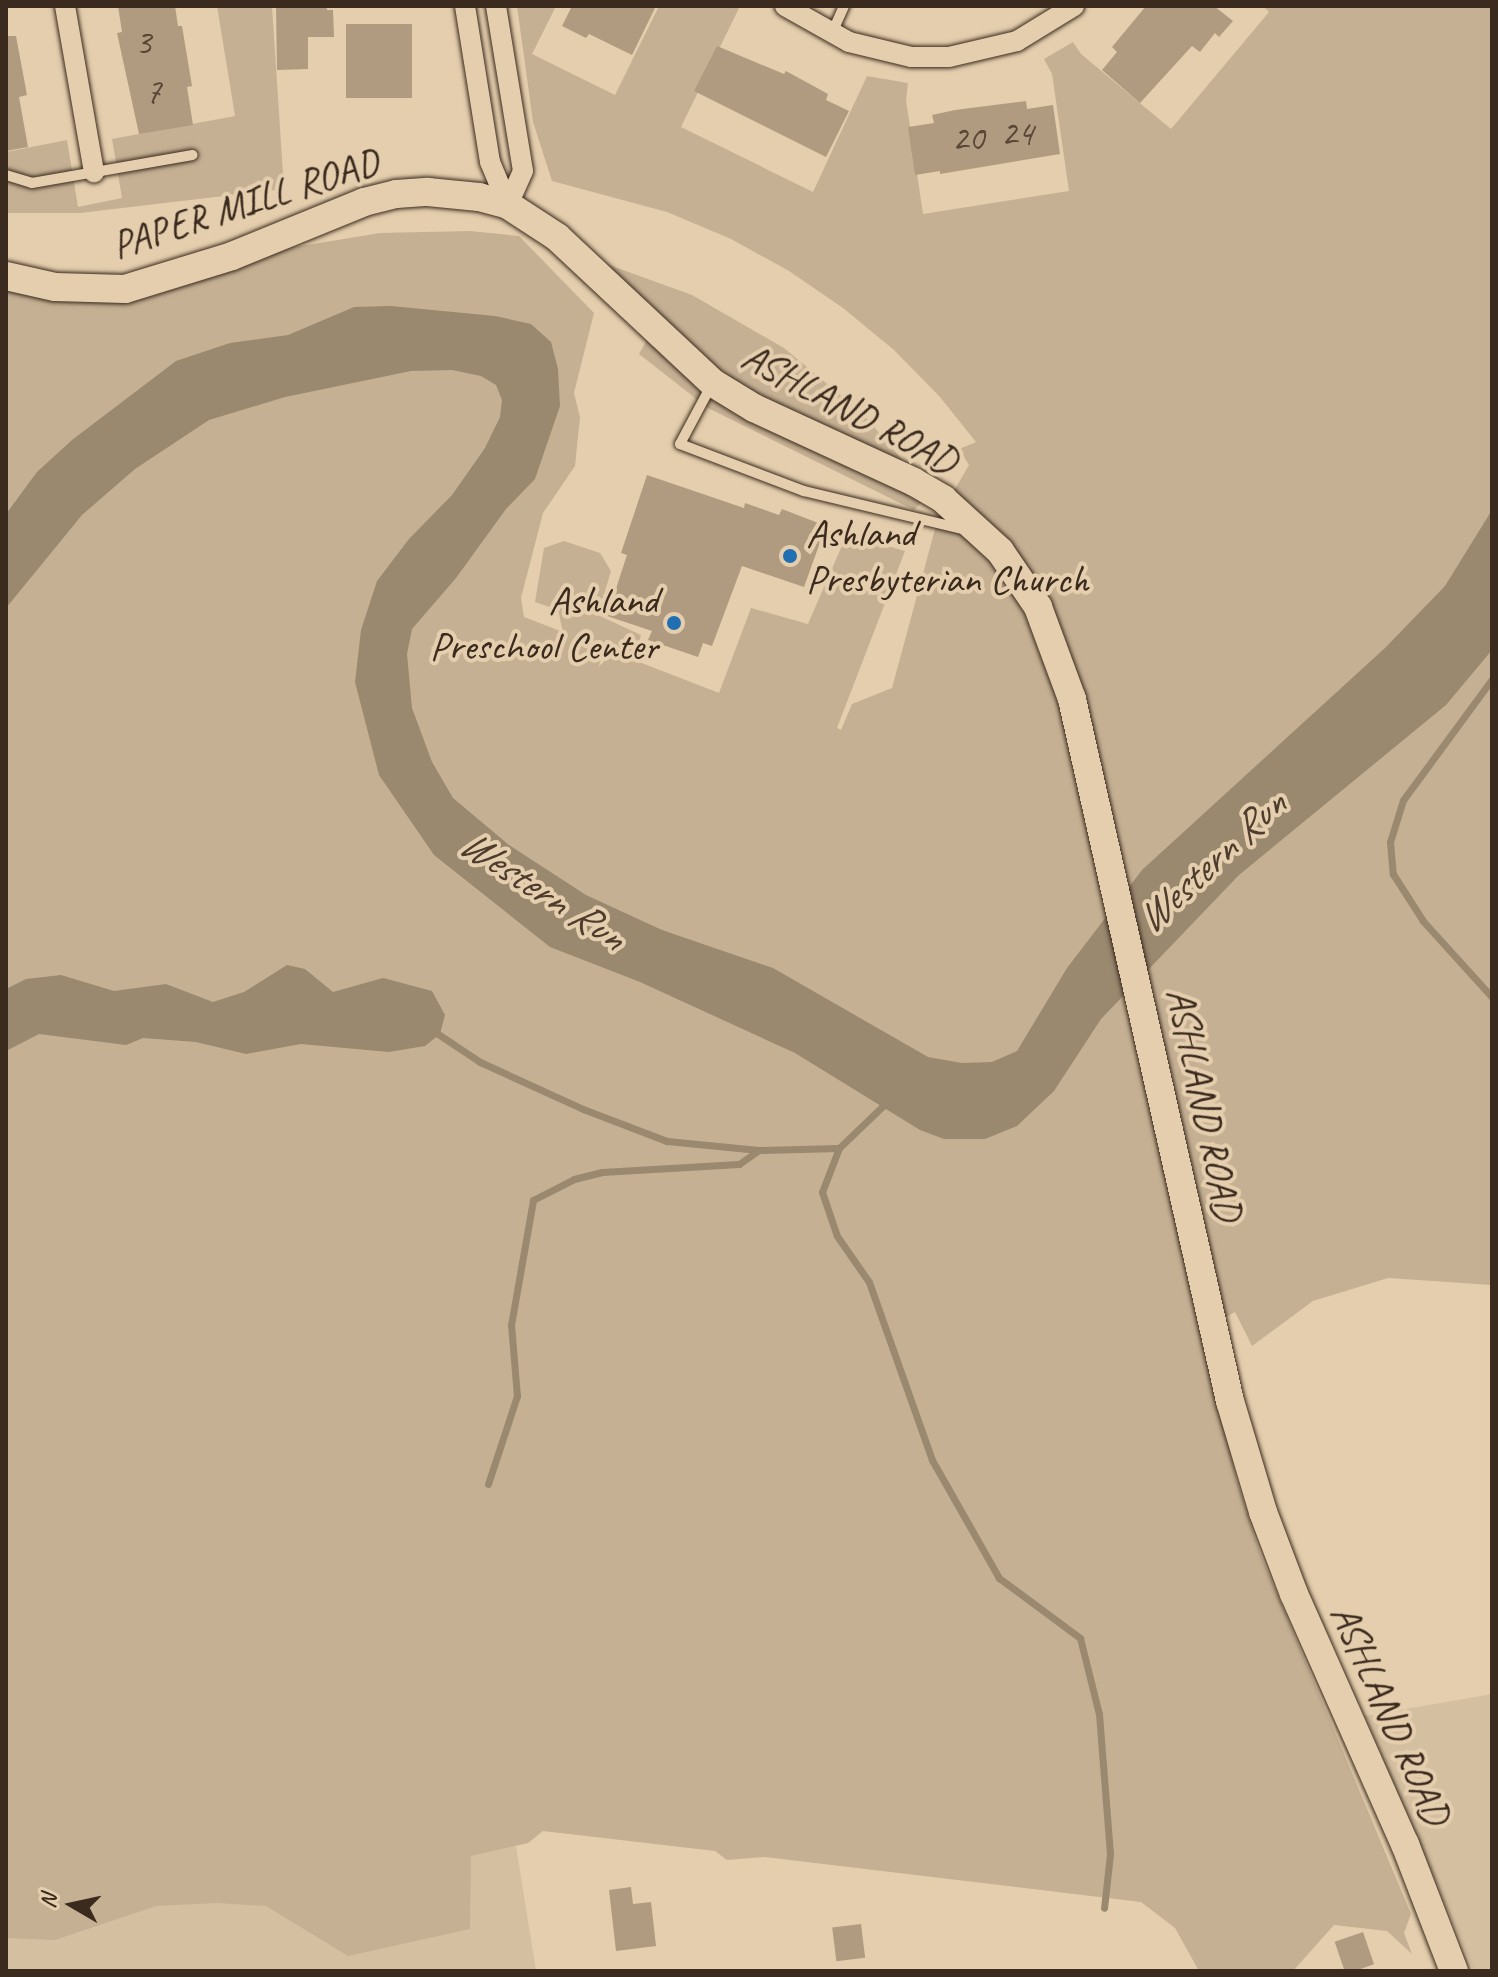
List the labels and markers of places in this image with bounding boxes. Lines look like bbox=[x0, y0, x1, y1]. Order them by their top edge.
place label: Ashland Presbyterian Church bbox=[806, 509, 1090, 603]
marker: Ashland Presbyterian Church bbox=[781, 547, 799, 565]
place label: Ashland Preschool Center bbox=[430, 576, 658, 670]
marker: Ashland Preschool Center bbox=[665, 614, 683, 632]

